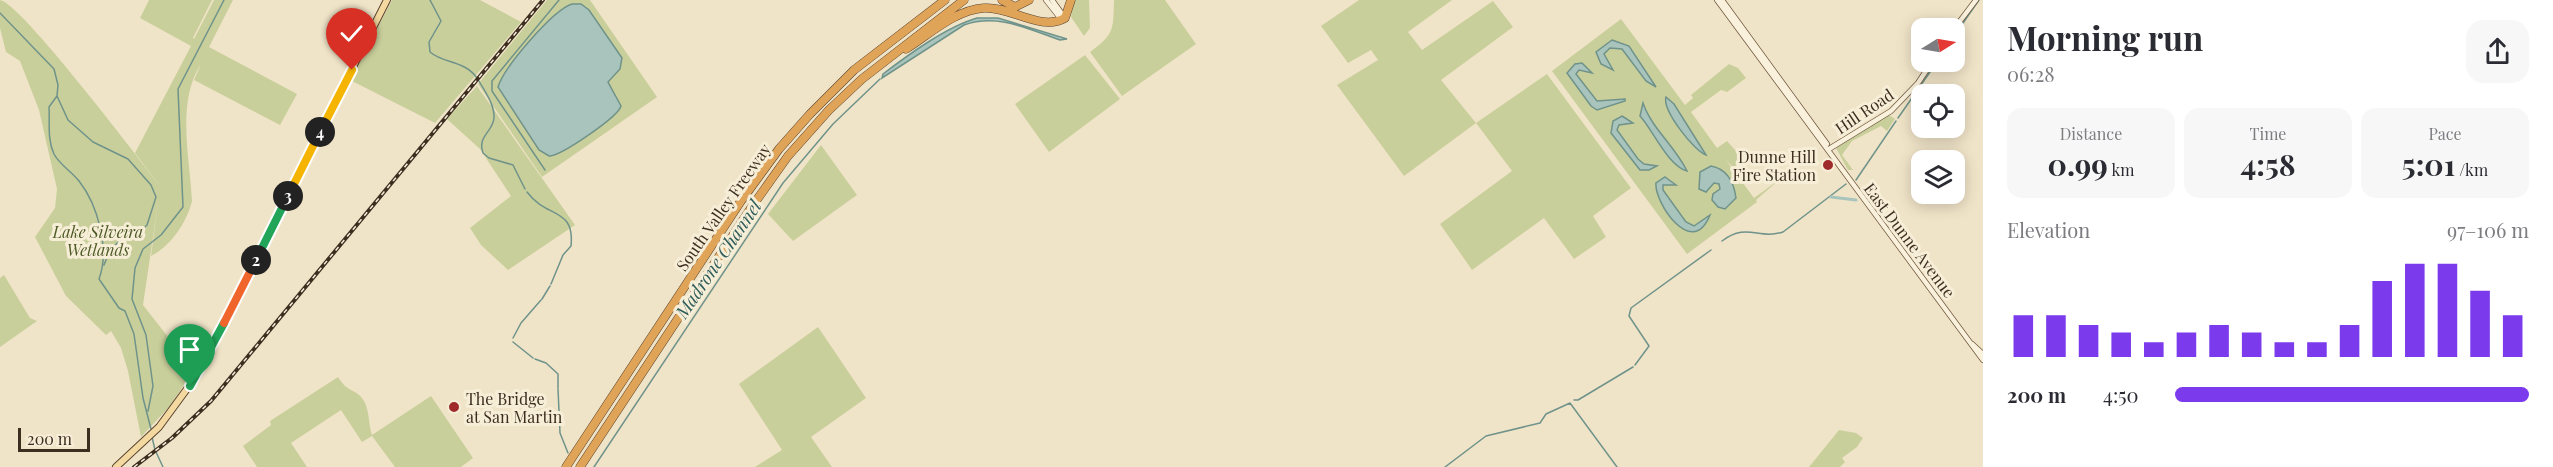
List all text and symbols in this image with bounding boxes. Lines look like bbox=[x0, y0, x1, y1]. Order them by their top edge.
pin bbox=[326, 8, 377, 70]
text: Morning run bbox=[2007, 15, 2203, 59]
icon: check bbox=[335, 17, 368, 50]
north arrow bbox=[1911, 18, 1965, 72]
map controls bbox=[1911, 18, 1965, 204]
button: share bbox=[2466, 20, 2529, 83]
text: 06:28 bbox=[2007, 60, 2055, 87]
street label: Hill Road bbox=[1831, 84, 1897, 138]
button: locate bbox=[1911, 84, 1965, 138]
pin: 4 bbox=[305, 117, 335, 147]
text: 4 bbox=[316, 121, 324, 142]
text: Distance bbox=[2060, 123, 2122, 144]
text: Time bbox=[2250, 123, 2286, 144]
text: Pace bbox=[2428, 123, 2462, 144]
street label: South Valley Freeway bbox=[671, 139, 775, 275]
text: 0.99 bbox=[2048, 144, 2108, 184]
text: 4:58 bbox=[2240, 144, 2296, 184]
text: 5:01 bbox=[2402, 144, 2455, 184]
place label: Dunne Hill Fire Station bbox=[1732, 146, 1816, 185]
button: layers bbox=[1911, 150, 1965, 204]
marker: Dunne Hill Fire Station bbox=[1821, 158, 1835, 172]
text: km bbox=[2108, 159, 2134, 180]
text: /km bbox=[2455, 159, 2488, 180]
street label: East Dunne Avenue bbox=[1860, 178, 1960, 302]
pin: 3 bbox=[273, 181, 303, 211]
text: 3 bbox=[284, 185, 292, 206]
water label: Madrone Channel bbox=[669, 194, 767, 324]
text: Elevation bbox=[2007, 216, 2090, 243]
text: 97–106 m bbox=[2447, 216, 2529, 243]
park label: Lake Silveira Wetlands bbox=[52, 221, 143, 260]
pin: 2 bbox=[241, 245, 271, 275]
text: 2 bbox=[252, 249, 260, 270]
pin bbox=[164, 324, 215, 386]
icon: arrive bbox=[173, 333, 206, 366]
text: 200 m bbox=[2007, 381, 2066, 408]
text: 4:50 bbox=[2103, 381, 2139, 408]
place label: The Bridge at San Martin bbox=[466, 388, 563, 427]
marker: The Bridge at San Martin bbox=[447, 400, 461, 414]
scale bar bbox=[18, 425, 90, 452]
text: 200 m bbox=[27, 428, 72, 449]

